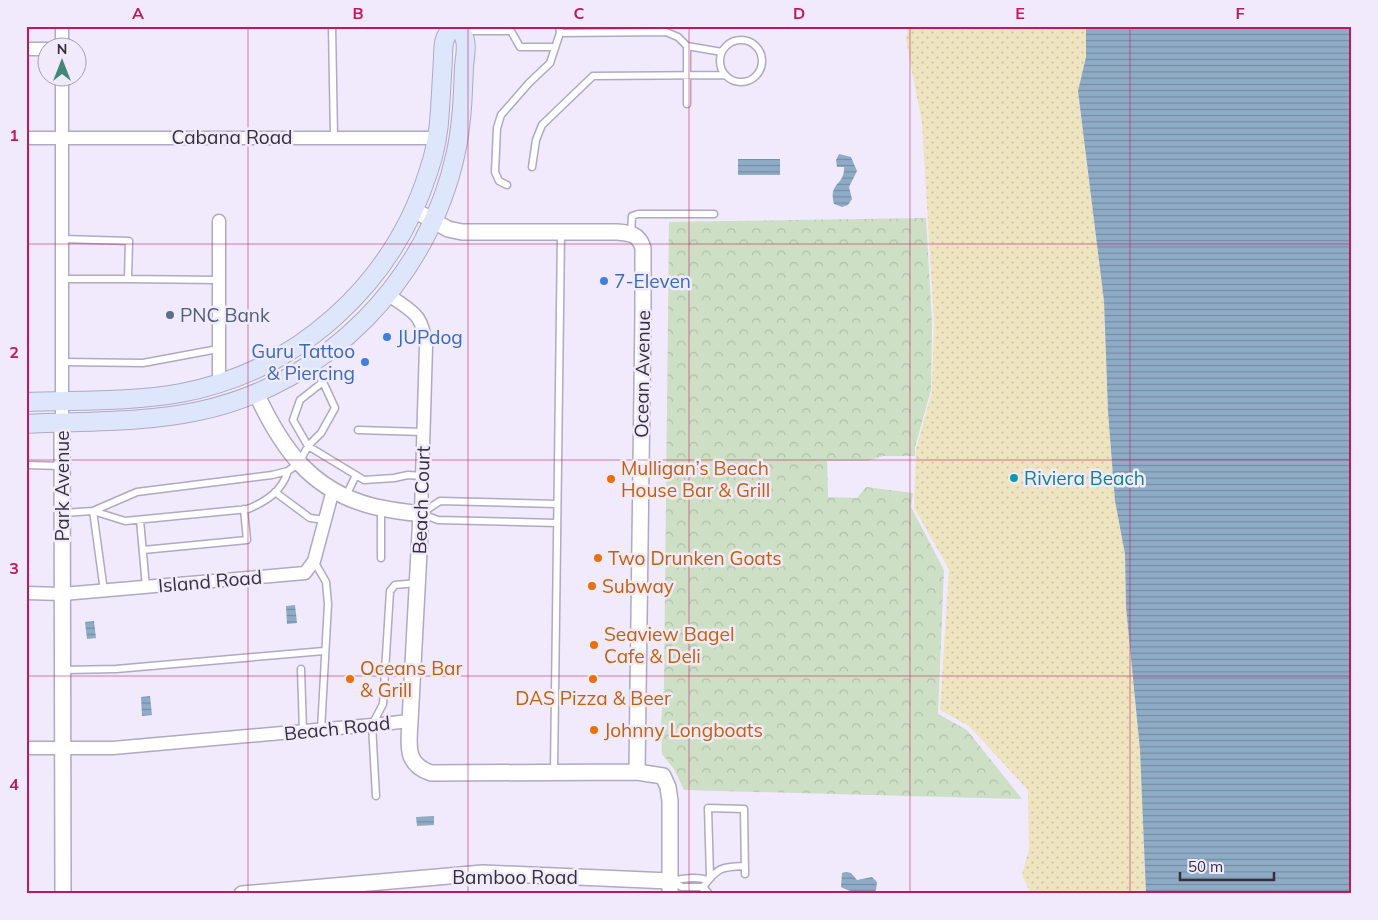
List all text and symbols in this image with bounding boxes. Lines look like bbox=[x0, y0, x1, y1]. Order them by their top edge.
text: A bbox=[132, 3, 144, 23]
text: B bbox=[352, 3, 364, 23]
text: C bbox=[574, 3, 585, 23]
text: D bbox=[793, 3, 805, 23]
text: E bbox=[1015, 3, 1025, 23]
text: F bbox=[1235, 3, 1245, 23]
north arrow bbox=[38, 38, 88, 88]
text: N bbox=[57, 40, 67, 58]
text: 1 bbox=[9, 125, 19, 145]
street label: Cabana Road bbox=[172, 125, 292, 149]
place label: 7-Eleven bbox=[614, 269, 691, 293]
marker: 7-Eleven bbox=[598, 275, 610, 287]
place label: PNC Bank bbox=[180, 303, 270, 327]
marker: PNC Bank bbox=[164, 309, 176, 321]
street label: Ocean Avenue bbox=[629, 310, 655, 438]
place label: JUPdog bbox=[397, 325, 463, 349]
marker: JUPdog bbox=[381, 331, 393, 343]
place label: Guru Tattoo & Piercing bbox=[251, 339, 355, 385]
text: 2 bbox=[9, 342, 19, 362]
marker: Guru Tattoo & Piercing bbox=[359, 356, 371, 368]
street label: Park Avenue bbox=[50, 430, 74, 542]
street label: Beach Court bbox=[407, 445, 435, 555]
place label: Mulligan’s Beach House Bar & Grill bbox=[621, 456, 770, 502]
place label: Riviera Beach bbox=[1024, 466, 1145, 490]
marker: Riviera Beach bbox=[1008, 472, 1020, 484]
marker: Mulligan’s Beach House Bar & Grill bbox=[605, 473, 617, 485]
place label: Two Drunken Goats bbox=[608, 546, 782, 570]
marker: Two Drunken Goats bbox=[592, 552, 604, 564]
text: 3 bbox=[9, 558, 19, 578]
street label: Island Road bbox=[157, 564, 263, 598]
place label: Subway bbox=[602, 574, 674, 598]
marker: Subway bbox=[586, 580, 598, 592]
place label: Seaview Bagel Cafe & Deli bbox=[604, 622, 734, 668]
marker: Seaview Bagel Cafe & Deli bbox=[588, 639, 600, 651]
place label: Oceans Bar & Grill bbox=[360, 656, 462, 702]
marker: Oceans Bar & Grill bbox=[344, 673, 356, 685]
marker: DAS Pizza & Beer bbox=[587, 673, 599, 685]
place label: DAS Pizza & Beer bbox=[515, 686, 671, 710]
street label: Beach Road bbox=[283, 710, 391, 746]
place label: Johnny Longboats bbox=[604, 718, 763, 742]
marker: Johnny Longboats bbox=[588, 724, 600, 736]
text: 4 bbox=[9, 774, 19, 794]
scale bar bbox=[1180, 850, 1274, 882]
text: 50 m bbox=[1188, 857, 1223, 876]
street label: Bamboo Road bbox=[452, 865, 578, 889]

